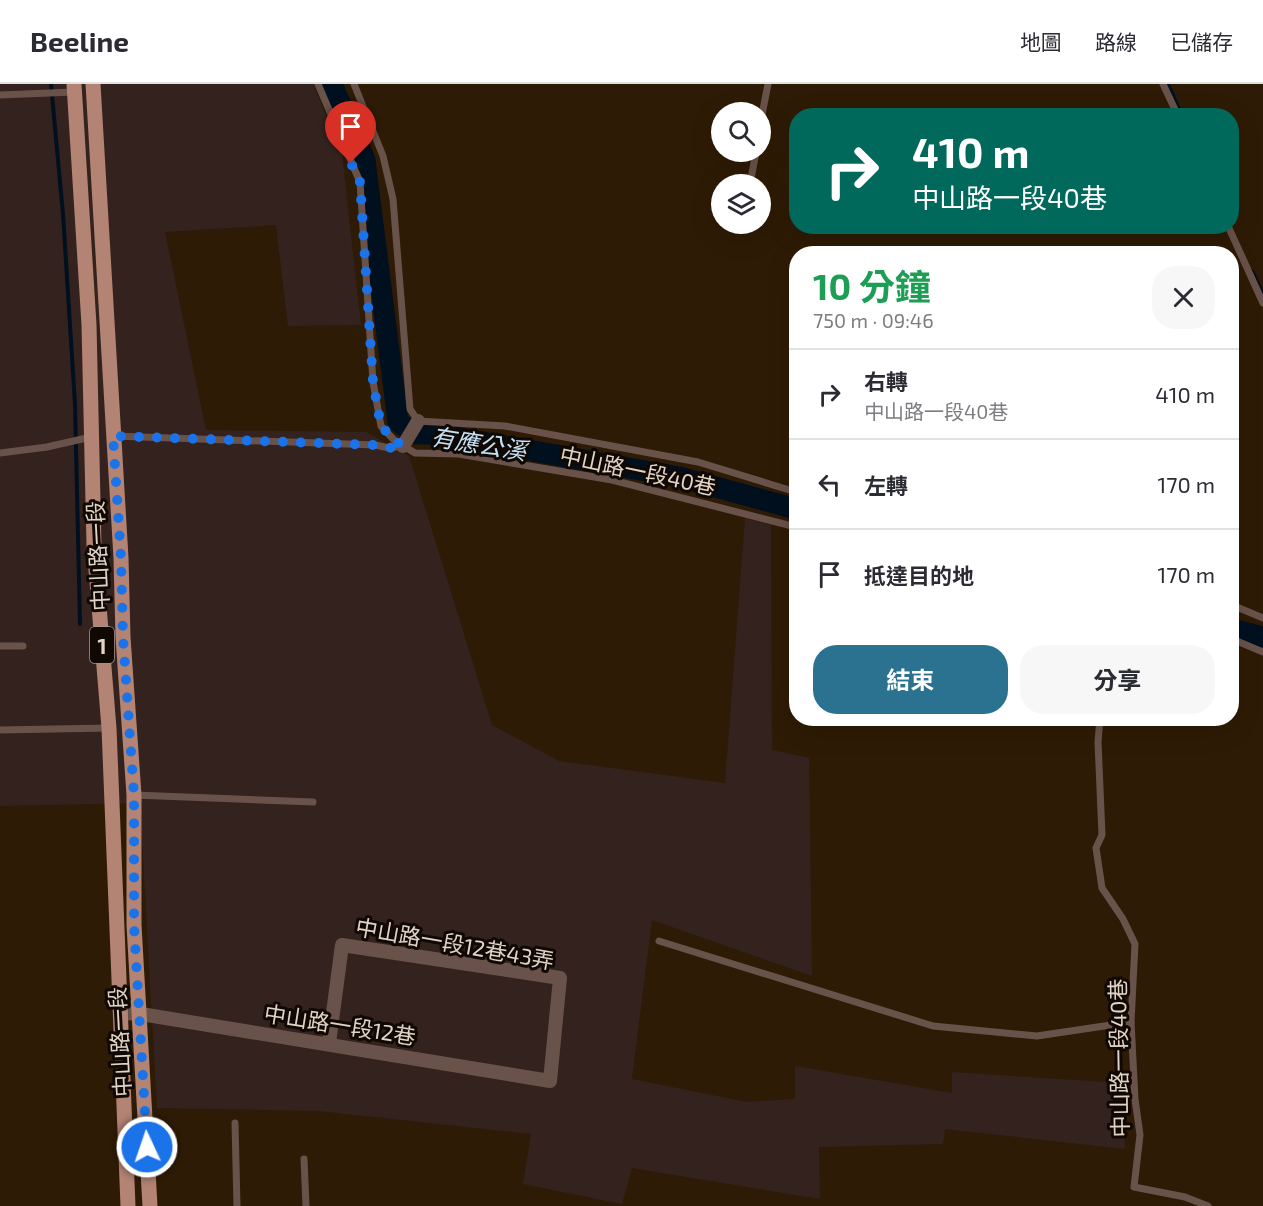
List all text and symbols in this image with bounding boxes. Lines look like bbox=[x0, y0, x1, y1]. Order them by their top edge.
text: Beeline bbox=[30, 24, 129, 58]
text: 地圖 bbox=[1020, 29, 1062, 54]
text: 路線 bbox=[1095, 29, 1137, 54]
text: 已儲存 bbox=[1170, 29, 1233, 54]
pin bbox=[325, 101, 376, 163]
map controls bbox=[711, 102, 771, 234]
button: search bbox=[711, 102, 771, 162]
icon: arrive bbox=[334, 110, 367, 143]
text: 410 m bbox=[912, 126, 1029, 176]
icon: right bbox=[813, 132, 891, 210]
button: layers bbox=[711, 174, 771, 234]
text: 中山路一段40巷 bbox=[912, 181, 1107, 213]
text: 10 分鐘 bbox=[813, 264, 931, 307]
button: close bbox=[1152, 266, 1215, 329]
text: 750 m · 09:46 bbox=[813, 308, 934, 332]
text: 右轉 bbox=[864, 368, 908, 394]
icon: right bbox=[813, 378, 846, 411]
text: 410 m bbox=[1155, 381, 1215, 407]
text: 中山路一段40巷 bbox=[864, 399, 1008, 423]
water label: 有應公溪 bbox=[429, 421, 532, 465]
street label: 中山路一段40巷 bbox=[558, 441, 718, 499]
icon: left bbox=[813, 468, 846, 501]
text: 170 m bbox=[1158, 471, 1215, 497]
text: 左轉 bbox=[864, 472, 908, 498]
street label: 中山路一段 bbox=[81, 500, 113, 612]
icon: arrive bbox=[813, 558, 846, 591]
text: 170 m bbox=[1158, 561, 1215, 587]
text: 抵達目的地 bbox=[864, 562, 974, 588]
road number: 1 bbox=[90, 627, 114, 663]
button: 結束 bbox=[813, 645, 1008, 714]
button: 分享 bbox=[1020, 645, 1215, 714]
street label: 中山路一段12巷43弄 bbox=[354, 913, 556, 973]
street label: 中山路一段40巷 bbox=[1104, 978, 1132, 1138]
street label: 中山路一段 bbox=[103, 986, 135, 1098]
street label: 中山路一段12巷 bbox=[262, 999, 418, 1049]
position arrow bbox=[115, 1115, 179, 1179]

